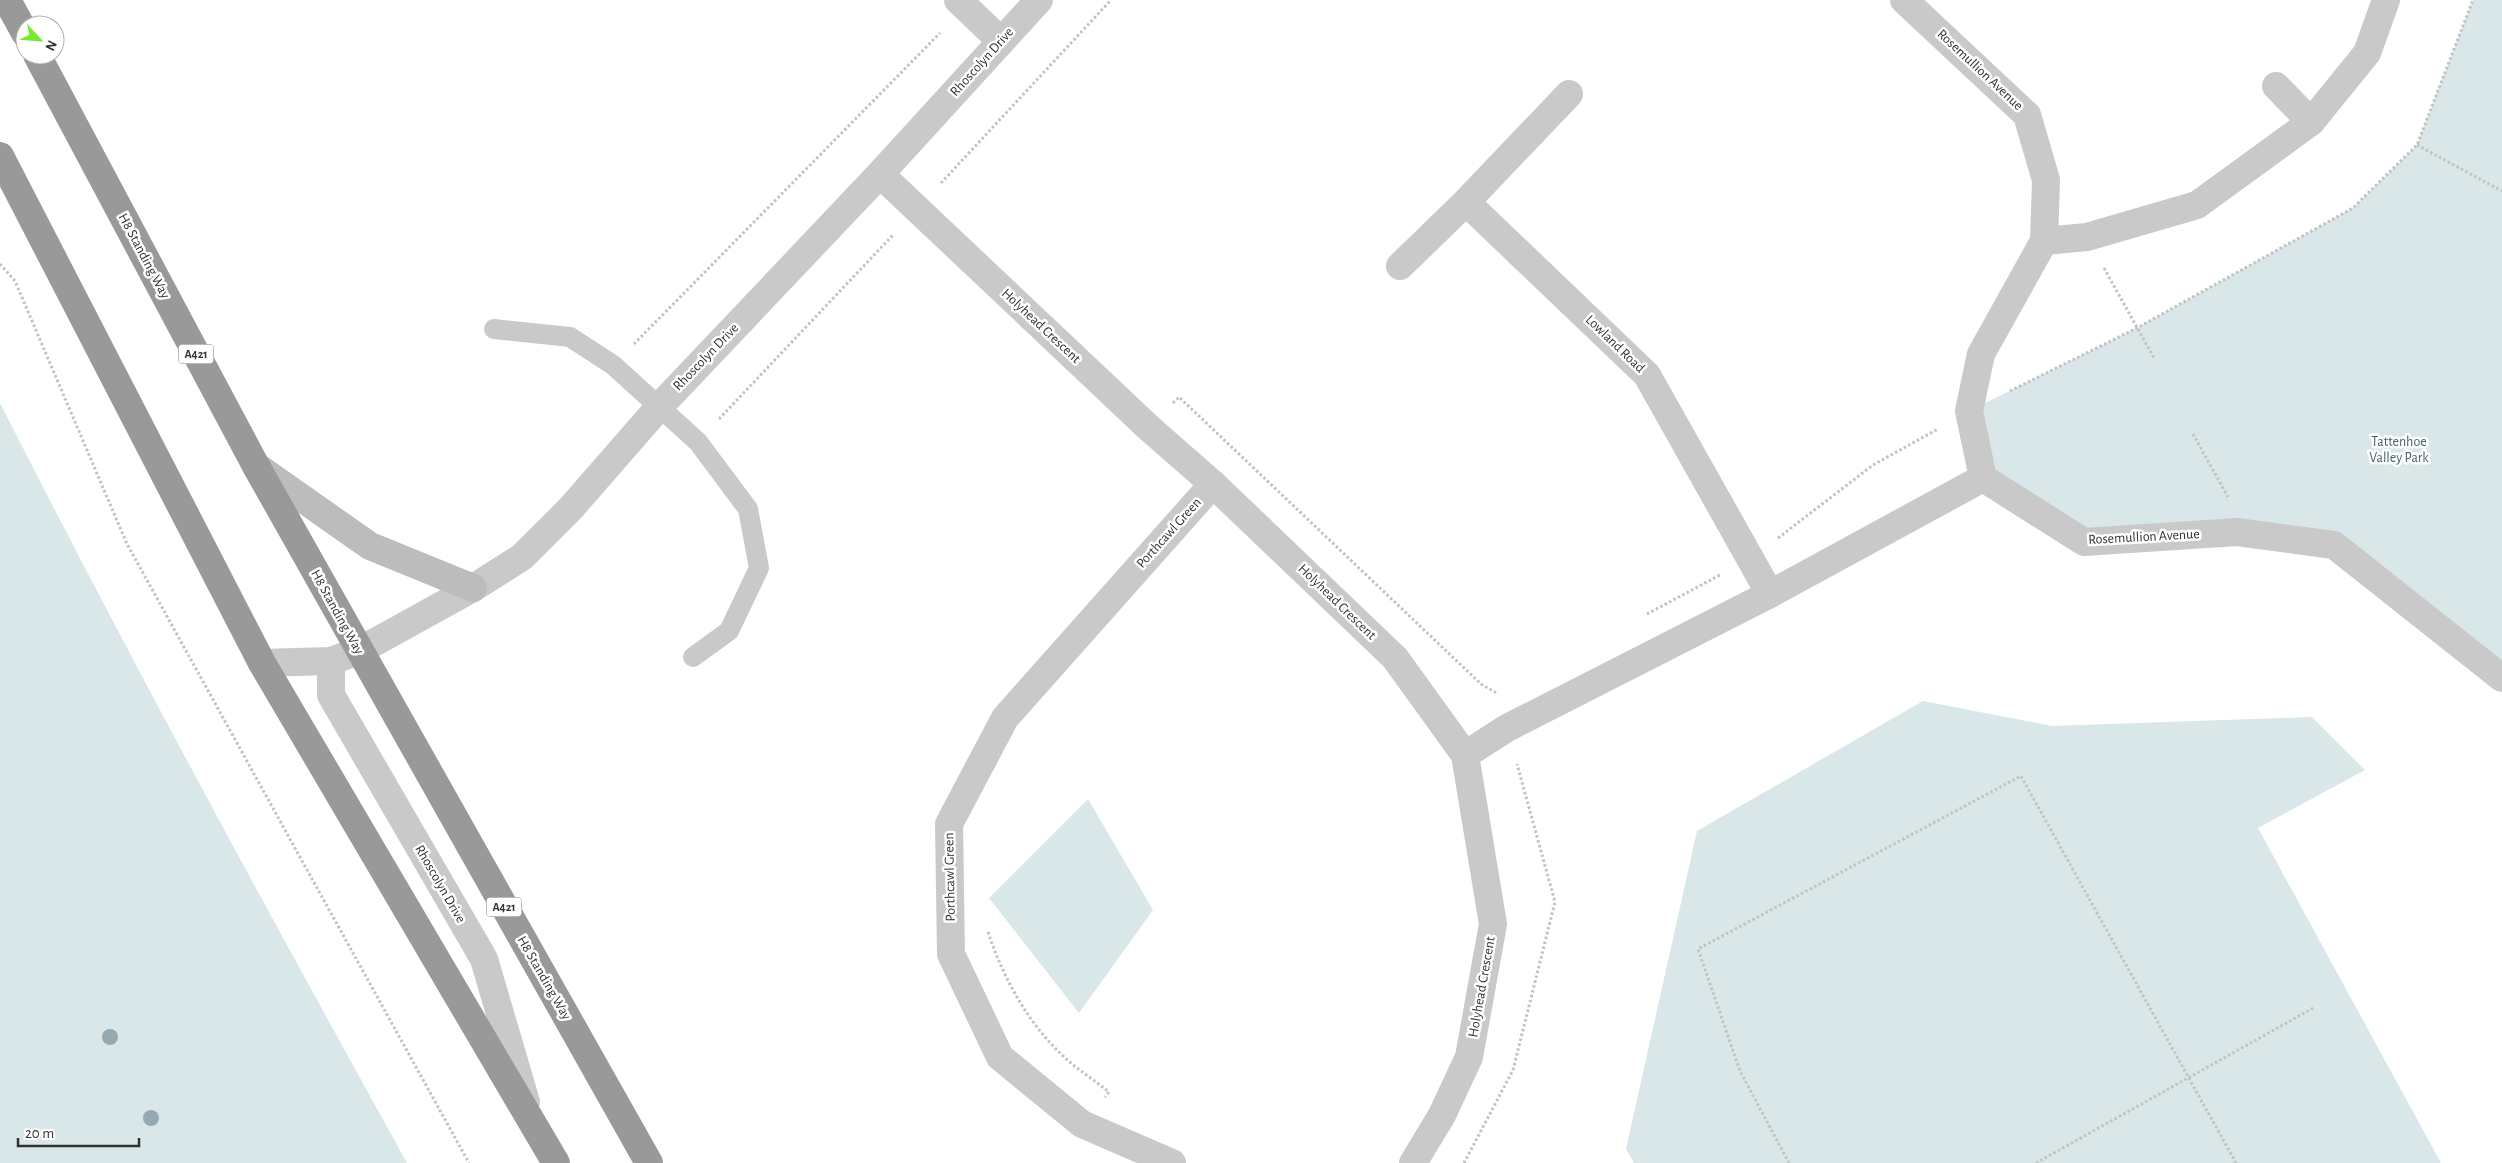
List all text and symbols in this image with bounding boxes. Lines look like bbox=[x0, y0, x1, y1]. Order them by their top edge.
north arrow bbox=[15, 15, 65, 65]
street label: Rhoscolyn Drive bbox=[948, 25, 1016, 99]
street label: Rosemullion Avenue bbox=[1934, 27, 2026, 113]
text: N bbox=[42, 38, 59, 53]
street label: H8 Standing Way bbox=[116, 211, 172, 301]
street label: Holyhead Crescent bbox=[999, 286, 1083, 366]
street label: Lowland Road bbox=[1583, 313, 1647, 375]
street label: Rhoscolyn Drive bbox=[671, 321, 741, 393]
road number: A421 bbox=[178, 344, 214, 364]
park label: Tattenhoe Valley Park bbox=[2369, 435, 2429, 465]
street label: Porthcawl Green bbox=[1134, 495, 1204, 571]
street label: Rosemullion Avenue bbox=[2088, 527, 2200, 547]
street label: Holyhead Crescent bbox=[1295, 562, 1379, 643]
street label: H8 Standing Way bbox=[308, 567, 366, 657]
street label: Porthcawl Green bbox=[942, 832, 958, 922]
street label: Rhoscolyn Drive bbox=[412, 843, 468, 925]
road number: A421 bbox=[486, 898, 522, 916]
street label: H8 Standing Way bbox=[514, 934, 574, 1022]
street label: Holyhead Crescent bbox=[1466, 935, 1498, 1038]
scale bar bbox=[18, 1116, 139, 1148]
text: 20 m bbox=[25, 1126, 54, 1141]

